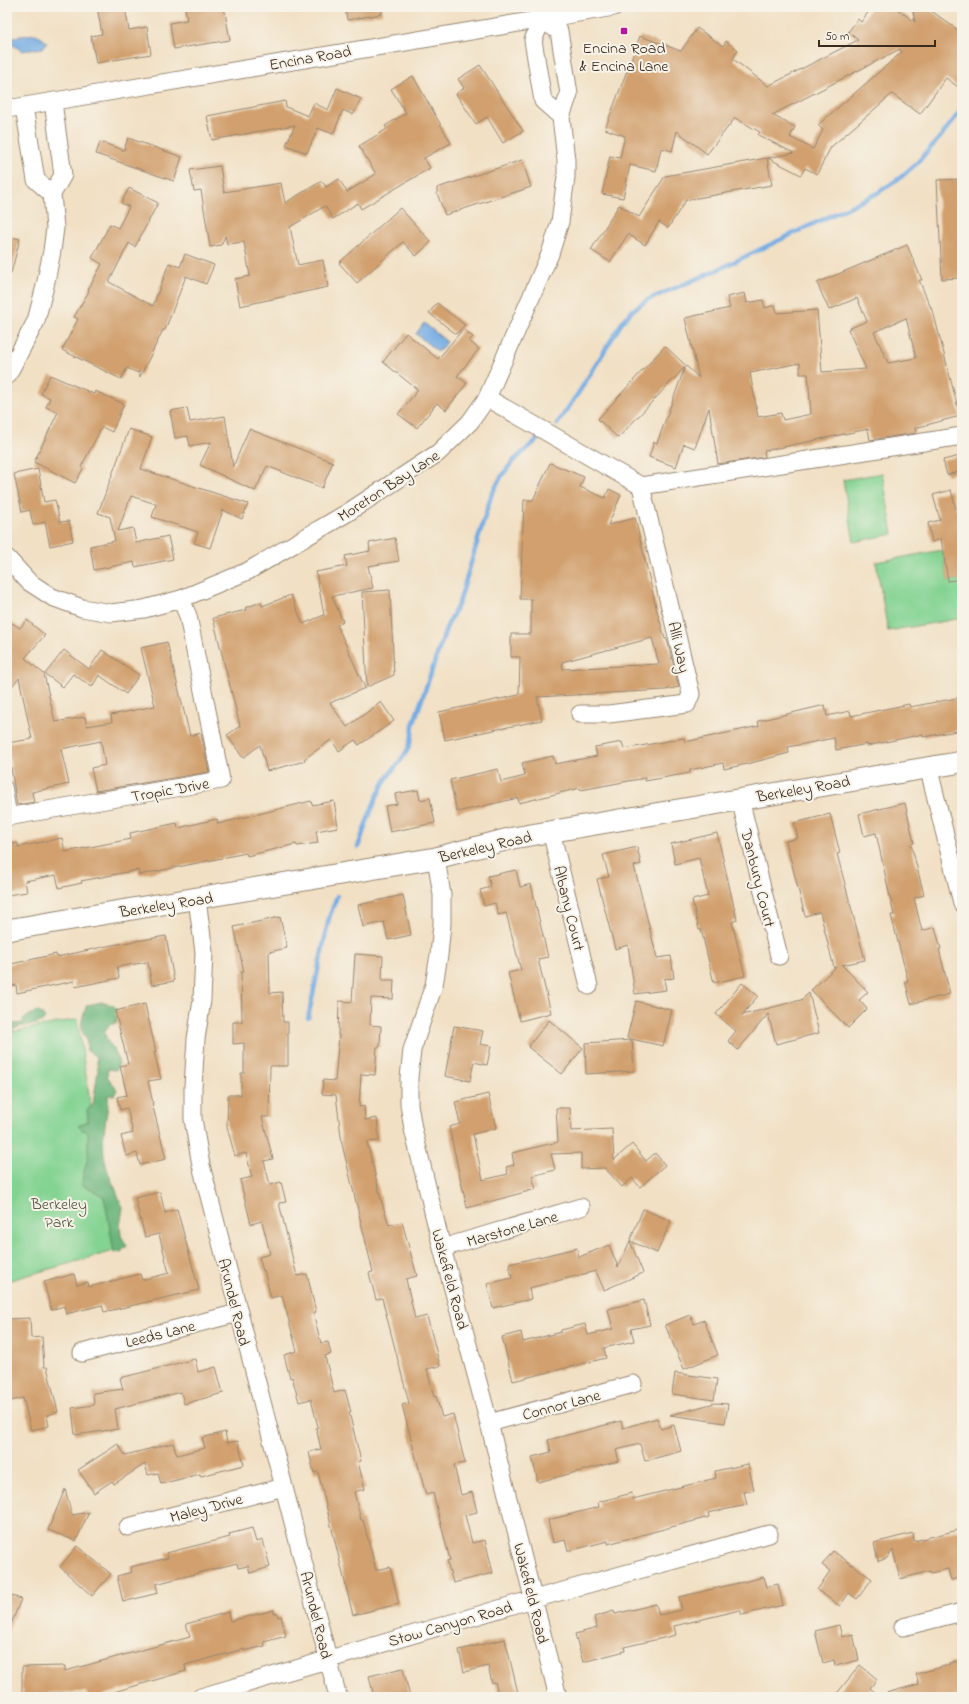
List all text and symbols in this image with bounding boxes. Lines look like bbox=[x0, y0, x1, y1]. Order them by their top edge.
scale bar bbox=[819, 22, 935, 48]
marker: Encina Road & Encina Lane bbox=[619, 26, 629, 36]
text: 50 m bbox=[825, 28, 849, 46]
place label: Encina Road & Encina Lane bbox=[579, 37, 669, 79]
street label: Encina Road bbox=[267, 40, 353, 78]
street label: Moreton Bay Lane bbox=[333, 444, 446, 529]
street label: Alli Way bbox=[661, 619, 696, 676]
street label: Berkeley Road bbox=[754, 770, 852, 810]
street label: Tropic Drive bbox=[130, 772, 212, 810]
street label: Berkeley Road bbox=[436, 826, 534, 871]
street label: Danbury Court bbox=[733, 826, 781, 931]
street label: Albany Court bbox=[546, 863, 590, 954]
street label: Berkeley Road bbox=[117, 887, 215, 925]
park label: Berkeley Park bbox=[30, 1193, 87, 1235]
street label: Marstone Lane bbox=[464, 1205, 562, 1254]
street label: Wakefield Road bbox=[424, 1227, 474, 1332]
street label: Arundel Road bbox=[211, 1256, 256, 1349]
street label: Leeds Lane bbox=[123, 1315, 199, 1355]
street label: Connor Lane bbox=[520, 1384, 604, 1428]
street label: Maley Drive bbox=[167, 1487, 246, 1530]
street label: Wakefield Road bbox=[506, 1541, 554, 1646]
street label: Arundel Road bbox=[293, 1569, 338, 1662]
street label: Stow Canyon Road bbox=[386, 1596, 515, 1654]

